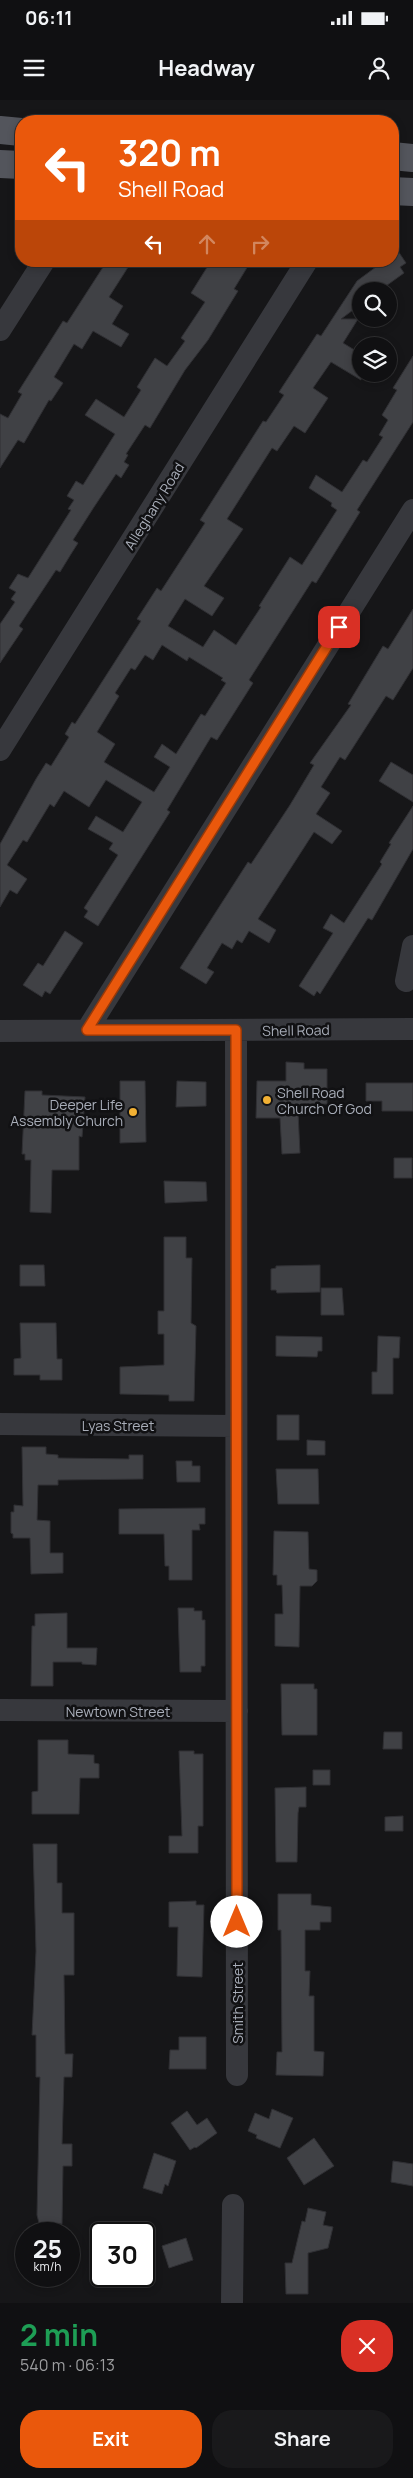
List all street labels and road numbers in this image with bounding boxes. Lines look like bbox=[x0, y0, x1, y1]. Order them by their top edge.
street label: Alleghany Road bbox=[120, 459, 188, 553]
street label: Shell Road bbox=[262, 1020, 330, 1040]
street label: Lyas Street bbox=[82, 1416, 155, 1435]
street label: Newtown Street bbox=[66, 1702, 171, 1721]
street label: Smith Street bbox=[228, 1962, 247, 2044]

